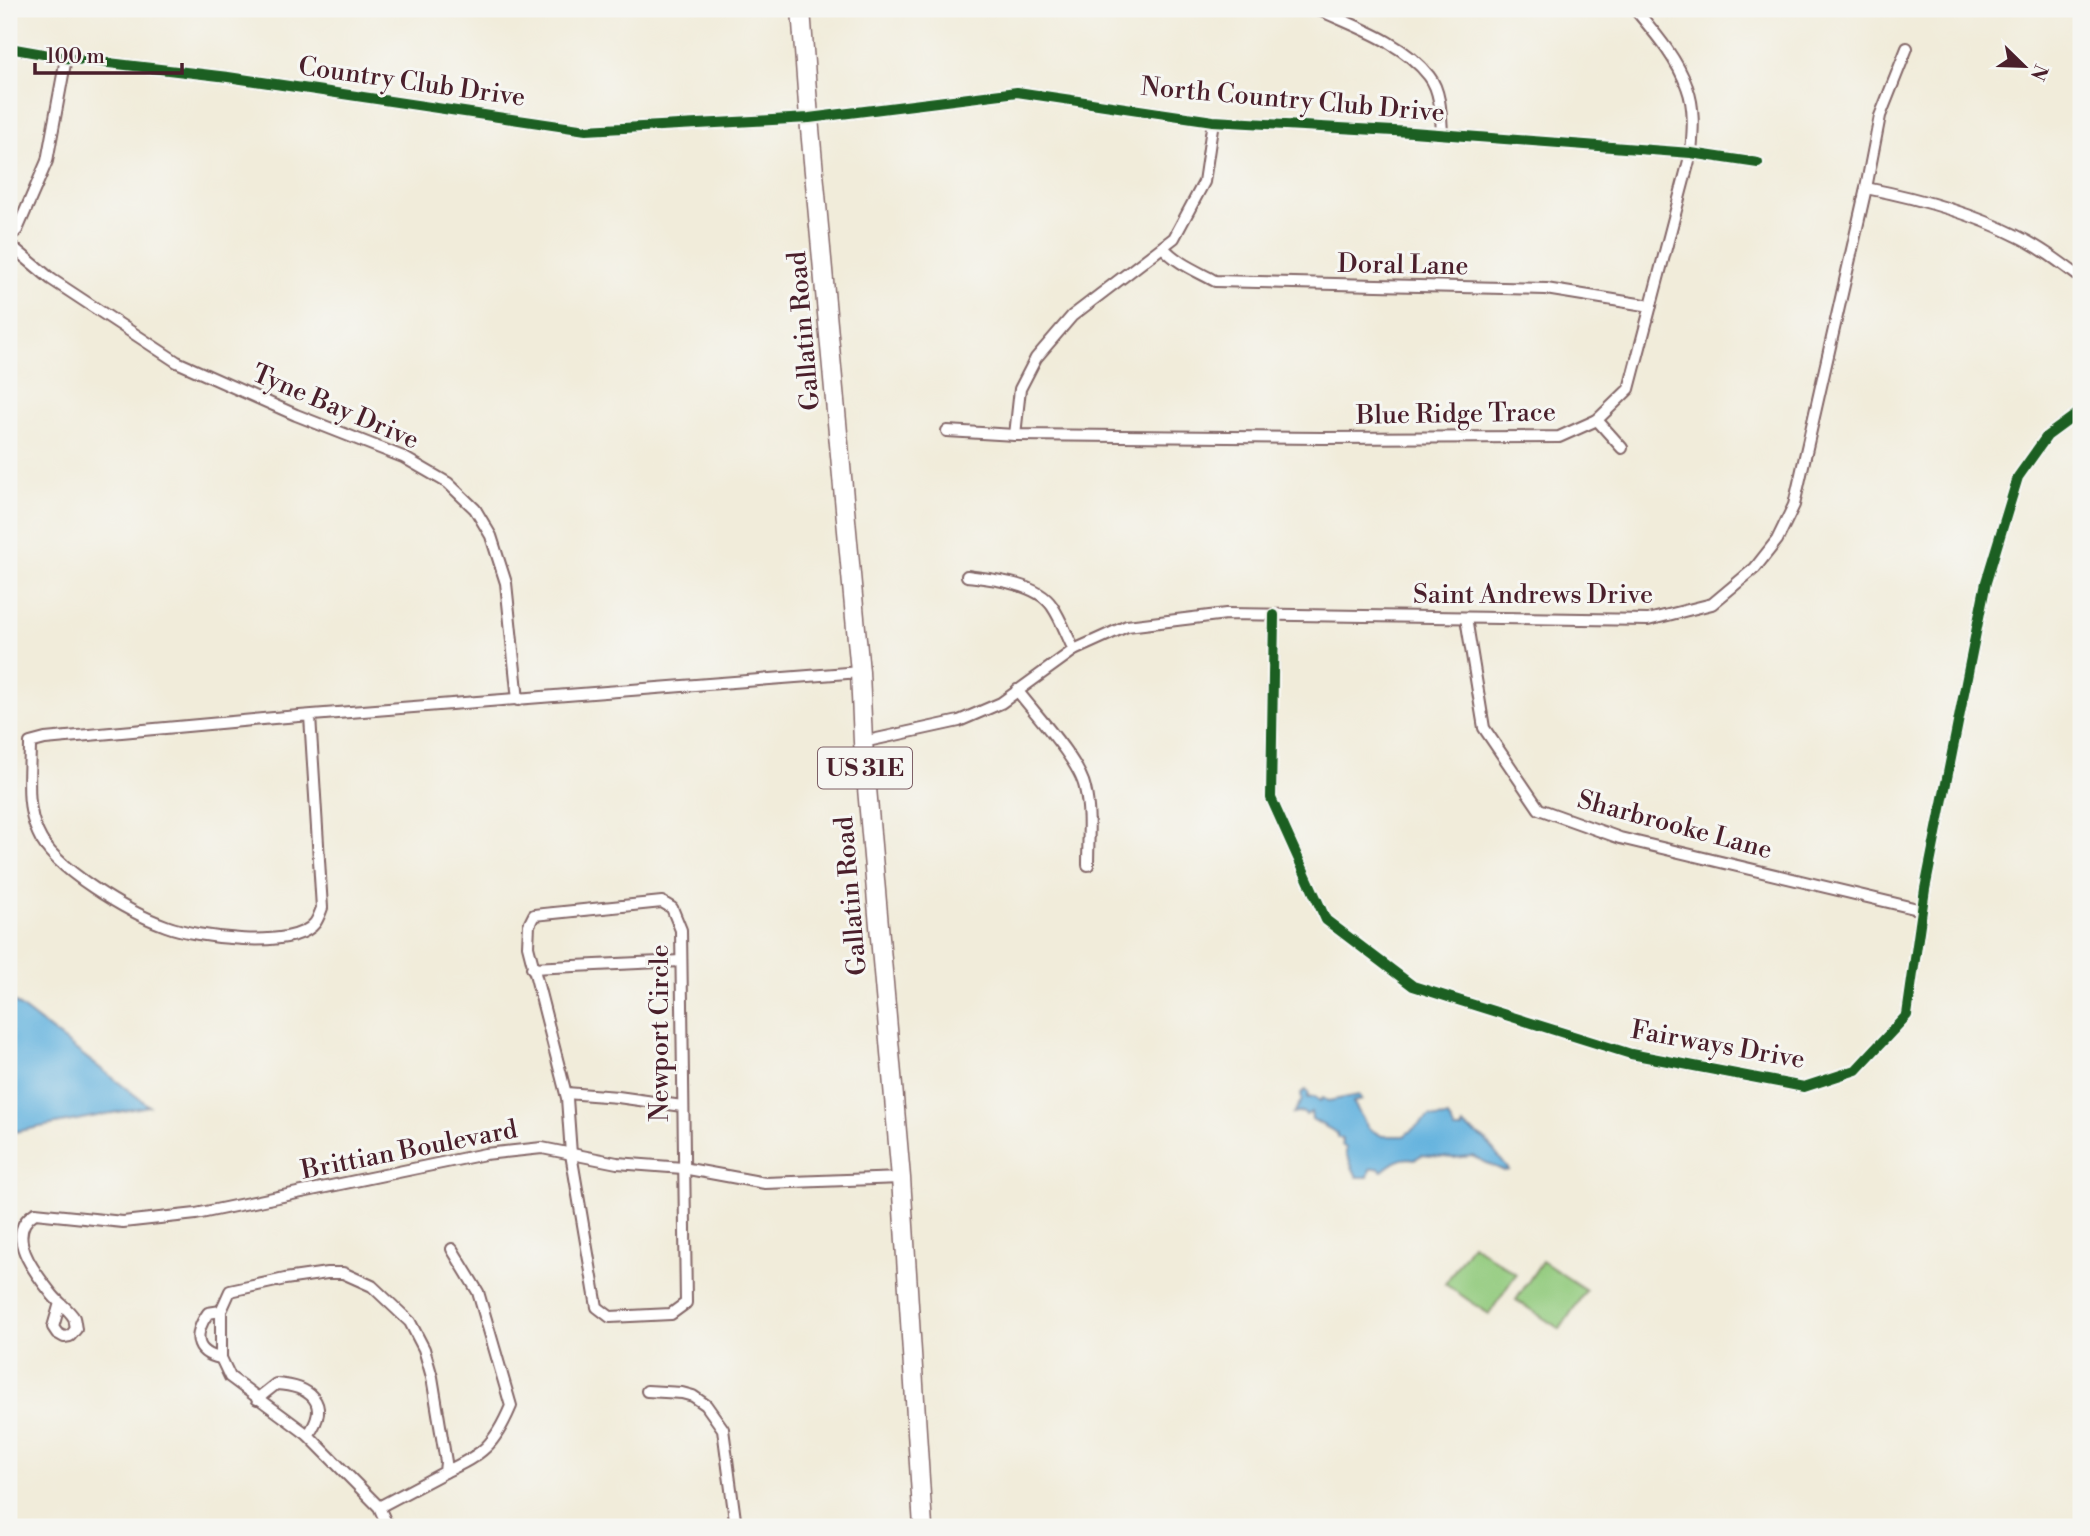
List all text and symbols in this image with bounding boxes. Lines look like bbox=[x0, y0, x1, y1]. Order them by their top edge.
scale bar bbox=[35, 32, 182, 76]
north arrow bbox=[1988, 32, 2058, 102]
text: 100 m bbox=[46, 44, 105, 70]
street label: Country Club Drive bbox=[296, 50, 527, 114]
text: N bbox=[2025, 61, 2053, 84]
street label: North Country Club Drive bbox=[1140, 71, 1446, 129]
street label: Doral Lane bbox=[1337, 248, 1469, 282]
street label: Gallatin Road bbox=[781, 250, 827, 412]
street label: Tyne Bay Drive bbox=[247, 357, 424, 456]
street label: Blue Ridge Trace bbox=[1355, 396, 1556, 432]
street label: Saint Andrews Drive bbox=[1413, 579, 1653, 611]
road number: US 31E bbox=[818, 748, 912, 788]
street label: Sharbrooke Lane bbox=[1574, 784, 1776, 866]
street label: Gallatin Road bbox=[828, 815, 874, 977]
street label: Newport Circle bbox=[644, 944, 676, 1122]
street label: Fairways Drive bbox=[1628, 1014, 1807, 1076]
street label: Brittian Boulevard bbox=[297, 1113, 520, 1187]

